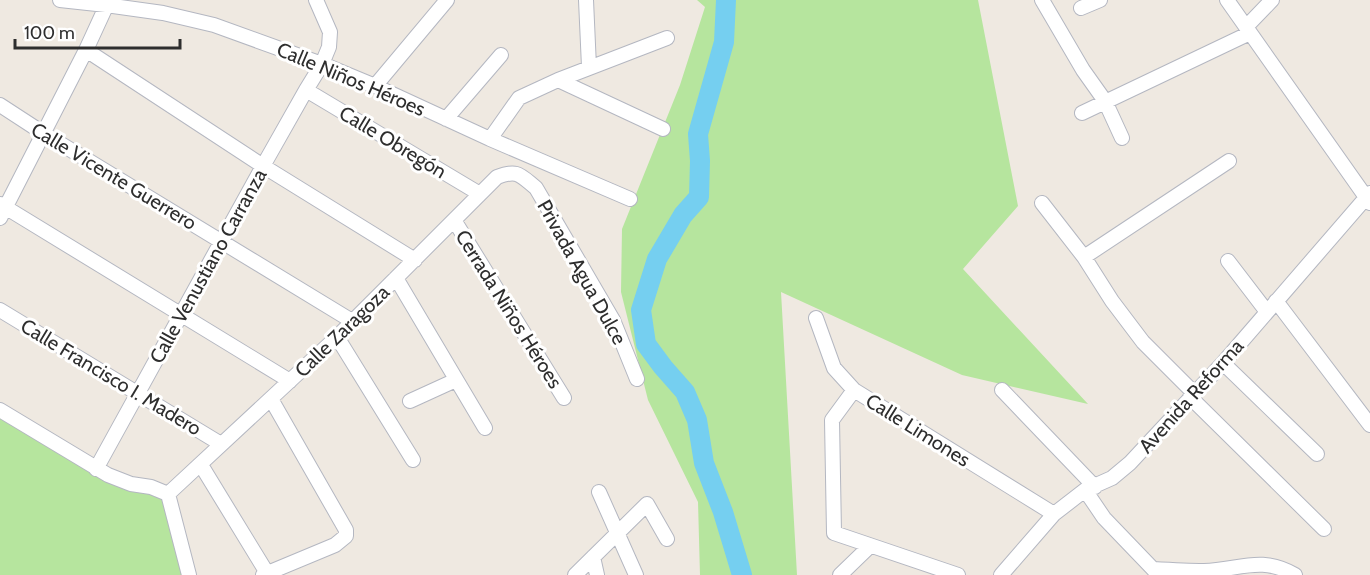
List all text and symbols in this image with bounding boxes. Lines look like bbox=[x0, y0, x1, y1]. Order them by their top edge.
scale bar bbox=[15, 12, 180, 50]
text: 100 m bbox=[24, 22, 75, 44]
street label: Calle Niños Héroes bbox=[273, 37, 429, 121]
street label: Calle Obregón bbox=[335, 101, 451, 183]
street label: Calle Vicente Guerrero bbox=[27, 117, 201, 235]
street label: Calle Venustiano Carranza bbox=[144, 164, 272, 367]
street label: Privada Agua Dulce bbox=[532, 195, 632, 349]
street label: Cerrada Niños Héroes bbox=[451, 225, 567, 393]
street label: Calle Zaragoza bbox=[290, 280, 394, 382]
street label: Calle Francisco I. Madero bbox=[16, 314, 206, 440]
street label: Avenida Reforma bbox=[1134, 334, 1249, 458]
street label: Calle Limones bbox=[861, 388, 975, 472]

